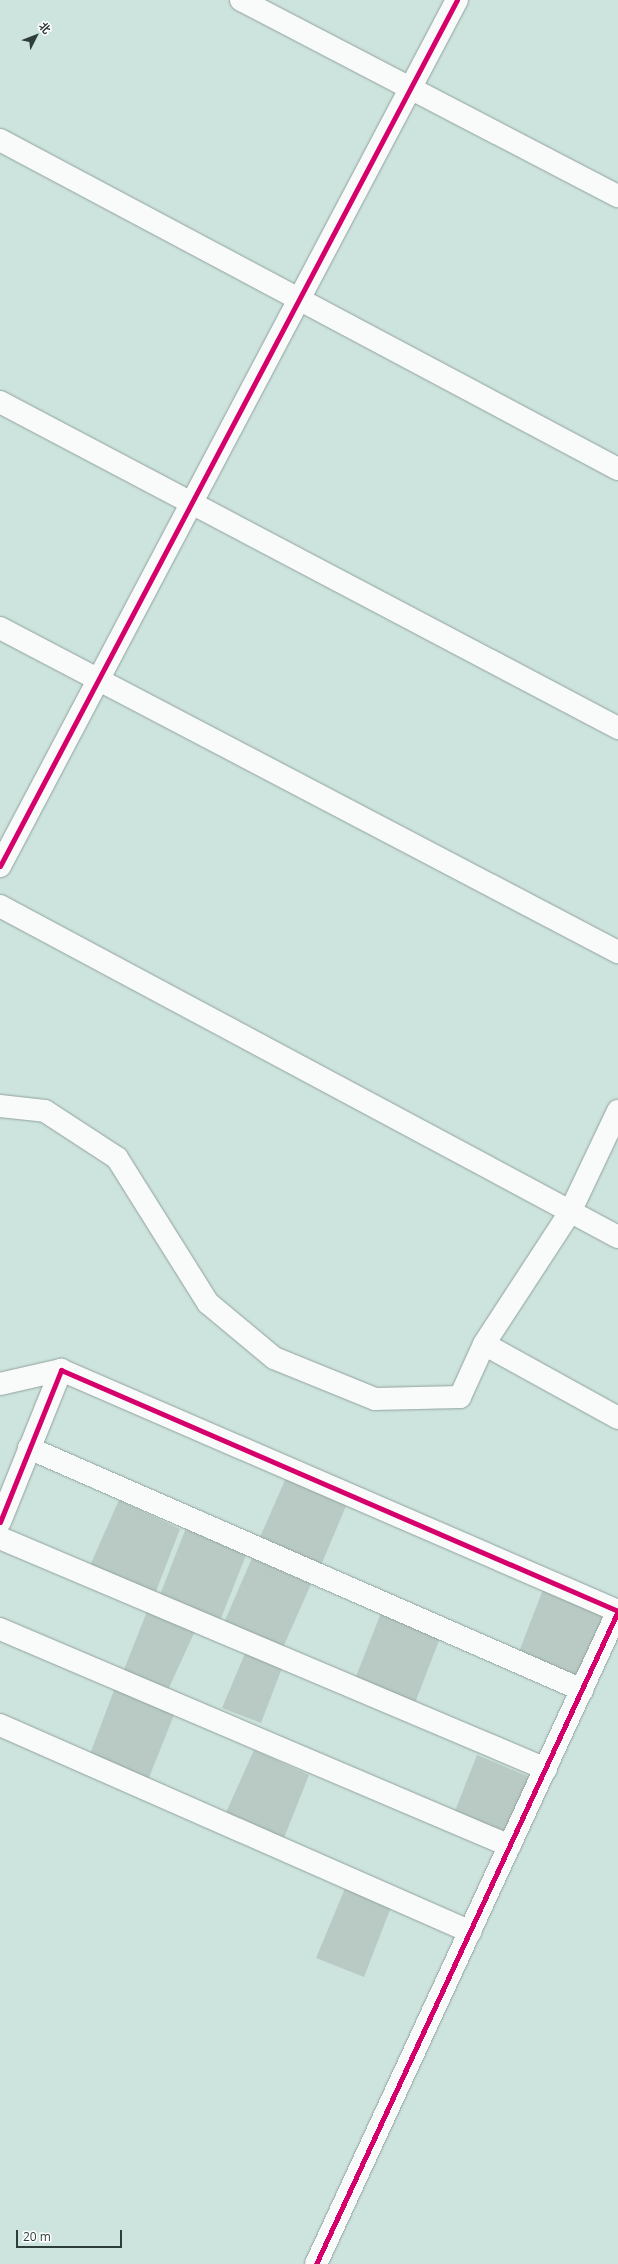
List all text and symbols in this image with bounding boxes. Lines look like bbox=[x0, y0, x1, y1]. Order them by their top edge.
north arrow bbox=[16, 16, 56, 56]
text: 北 bbox=[36, 19, 55, 37]
scale bar bbox=[18, 2222, 124, 2248]
text: 20 m bbox=[23, 2228, 51, 2245]

